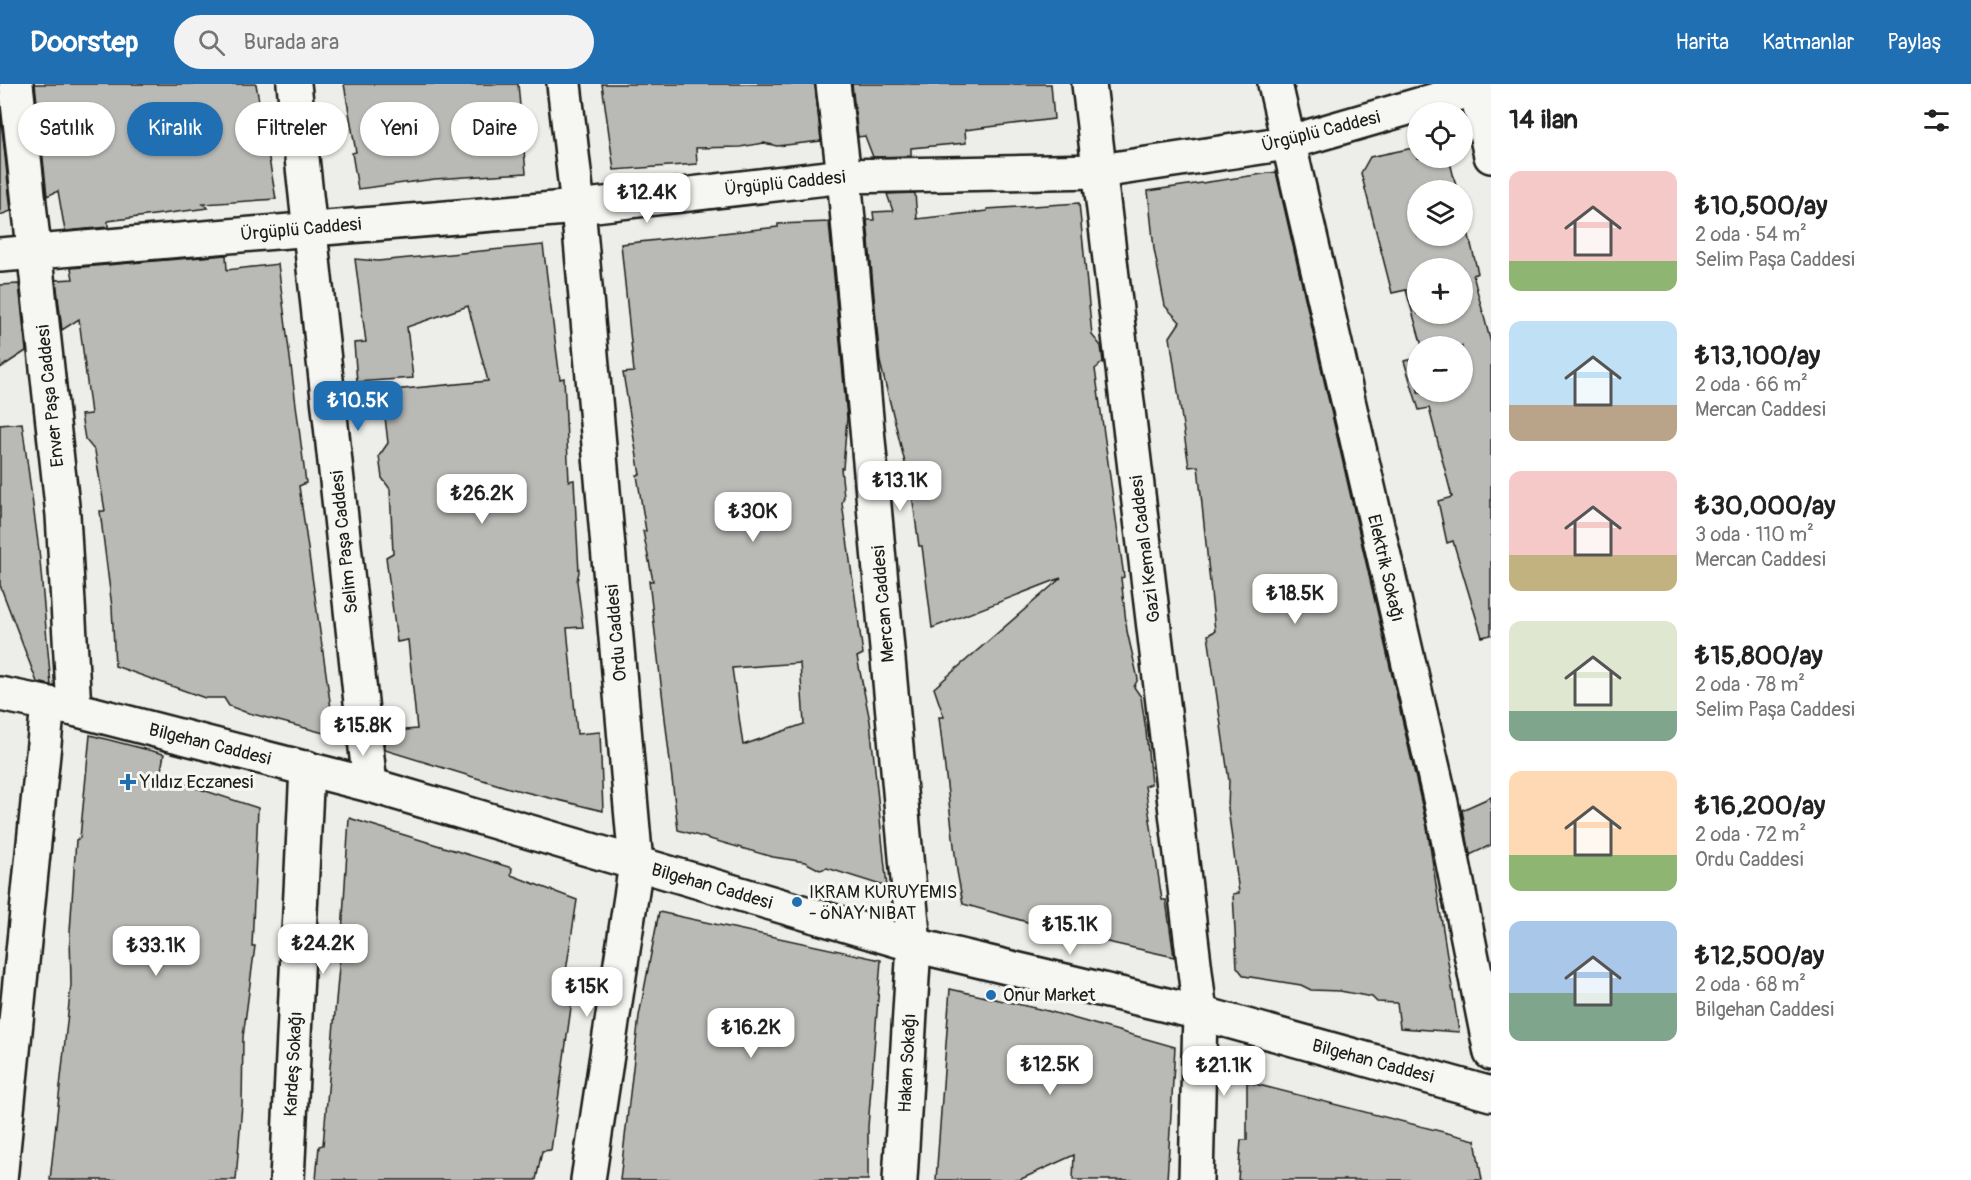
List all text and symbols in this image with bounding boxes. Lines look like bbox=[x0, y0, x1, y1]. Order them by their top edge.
search box bbox=[174, 15, 594, 69]
text: Doorstep bbox=[30, 25, 138, 60]
icon: search bbox=[195, 26, 228, 59]
text: Burada ara bbox=[243, 28, 339, 56]
text: Harita bbox=[1676, 29, 1729, 56]
text: Katmanlar bbox=[1762, 29, 1854, 56]
text: Paylaş bbox=[1887, 29, 1941, 56]
chip: Satılık bbox=[18, 102, 115, 156]
chip: Kiralık bbox=[127, 102, 223, 156]
chip: Filtreler bbox=[235, 102, 348, 156]
chip: Yeni bbox=[360, 102, 439, 156]
chip: Daire bbox=[451, 102, 538, 156]
map controls bbox=[1407, 102, 1473, 402]
button: locate bbox=[1407, 102, 1473, 168]
text: 14 ilan bbox=[1509, 104, 1578, 136]
icon: filters bbox=[1920, 104, 1953, 137]
street label: Ürgüplü Caddesi bbox=[1259, 106, 1383, 157]
street label: Ürgüplü Caddesi bbox=[723, 166, 847, 201]
pin: ₺12.4K bbox=[598, 173, 696, 224]
text: ₺12.4K bbox=[617, 180, 677, 205]
button: layers bbox=[1407, 180, 1473, 246]
text: ₺10,500/ay bbox=[1695, 190, 1827, 222]
icon: home bbox=[1557, 195, 1629, 267]
street label: Ürgüplü Caddesi bbox=[240, 213, 363, 246]
text: 2 oda · 54 m² bbox=[1695, 222, 1807, 247]
text: Selim Paşa Caddesi bbox=[1695, 247, 1855, 272]
button: + bbox=[1407, 258, 1473, 324]
street label: Enver Paşa Caddesi bbox=[32, 324, 69, 468]
button: − bbox=[1407, 336, 1473, 402]
text: ₺13,100/ay bbox=[1695, 340, 1820, 372]
icon: home bbox=[1557, 345, 1629, 417]
text: 2 oda · 66 m² bbox=[1695, 372, 1808, 397]
pin: ₺10.5K bbox=[309, 381, 407, 432]
text: ₺10.5K bbox=[328, 388, 388, 413]
text: Mercan Caddesi bbox=[1695, 397, 1826, 422]
pin: ₺13.1K bbox=[851, 461, 949, 512]
text: ₺13.1K bbox=[872, 468, 928, 493]
street label: Selim Paşa Caddesi bbox=[326, 469, 363, 615]
pin: ₺26.2K bbox=[433, 474, 531, 525]
street label: Gazi Kemal Caddesi bbox=[1125, 474, 1166, 624]
text: ₺26.2K bbox=[451, 481, 513, 506]
text: ₺30,000/ay bbox=[1695, 490, 1835, 522]
pin: ₺30K bbox=[717, 492, 789, 543]
icon: home bbox=[1557, 495, 1629, 567]
text: ₺30K bbox=[729, 499, 777, 524]
street label: Elektrik Sokağı bbox=[1362, 512, 1409, 624]
text: 3 oda · 110 m² bbox=[1695, 522, 1814, 547]
street label: Mercan Caddesi bbox=[867, 544, 900, 664]
text: Mercan Caddesi bbox=[1695, 547, 1826, 572]
pin: ₺18.5K bbox=[1246, 574, 1344, 625]
text: ₺18.5K bbox=[1266, 581, 1324, 606]
street label: Ordu Caddesi bbox=[601, 583, 632, 683]
text: ₺15,800/ay bbox=[1695, 640, 1823, 672]
icon: home bbox=[1557, 645, 1629, 717]
text: 2 oda · 78 m² bbox=[1695, 672, 1805, 697]
text: Selim Paşa Caddesi bbox=[1695, 697, 1855, 722]
pin: ₺15.8K bbox=[314, 706, 412, 757]
text: ₺15.8K bbox=[334, 713, 392, 738]
street label: Bilgehan Caddesi bbox=[146, 718, 273, 771]
place label: Yıldız Eczanesi bbox=[139, 771, 253, 794]
marker: Yıldız Eczanesi bbox=[121, 775, 135, 789]
text: ₺16,200/ay bbox=[1695, 790, 1825, 822]
icon: home bbox=[1557, 795, 1629, 867]
text: 2 oda · 72 m² bbox=[1695, 822, 1806, 847]
text: Ordu Caddesi bbox=[1695, 847, 1803, 872]
street label: Bilgehan Caddesi bbox=[649, 858, 775, 915]
place label: IKRAM KURUYEMIS - öNAY NIBAT bbox=[809, 881, 957, 925]
marker: IKRAM KURUYEMIS - öNAY NIBAT bbox=[790, 895, 804, 909]
pin: ₺15.1K bbox=[1021, 905, 1119, 956]
text: ₺15.1K bbox=[1043, 912, 1097, 937]
pin: ₺24.2K bbox=[274, 924, 372, 975]
pin: ₺33.1K bbox=[107, 926, 205, 977]
text: ₺24.2K bbox=[292, 931, 354, 956]
text: ₺33.1K bbox=[127, 933, 185, 958]
text: ₺12,500/ay bbox=[1695, 940, 1824, 972]
icon: home bbox=[1557, 945, 1629, 1017]
pin: ₺15K bbox=[551, 967, 623, 1018]
text: 2 oda · 68 m² bbox=[1695, 972, 1806, 997]
text: ₺15K bbox=[566, 974, 608, 999]
place label: Onur Market bbox=[1003, 984, 1096, 1007]
marker: Onur Market bbox=[984, 988, 998, 1002]
text: Bilgehan Caddesi bbox=[1695, 997, 1834, 1022]
pin: ₺16.2K bbox=[702, 1008, 800, 1059]
street label: Kardeş Sokağı bbox=[279, 1011, 308, 1117]
street label: Hakan Sokağı bbox=[893, 1013, 922, 1113]
text: ₺16.2K bbox=[721, 1015, 781, 1040]
street label: Bilgehan Caddesi bbox=[1309, 1034, 1436, 1089]
pin: ₺12.5K bbox=[1001, 1045, 1099, 1096]
pin: ₺21.1K bbox=[1175, 1046, 1273, 1097]
text: ₺12.5K bbox=[1021, 1052, 1079, 1077]
text: ₺21.1K bbox=[1196, 1053, 1252, 1078]

